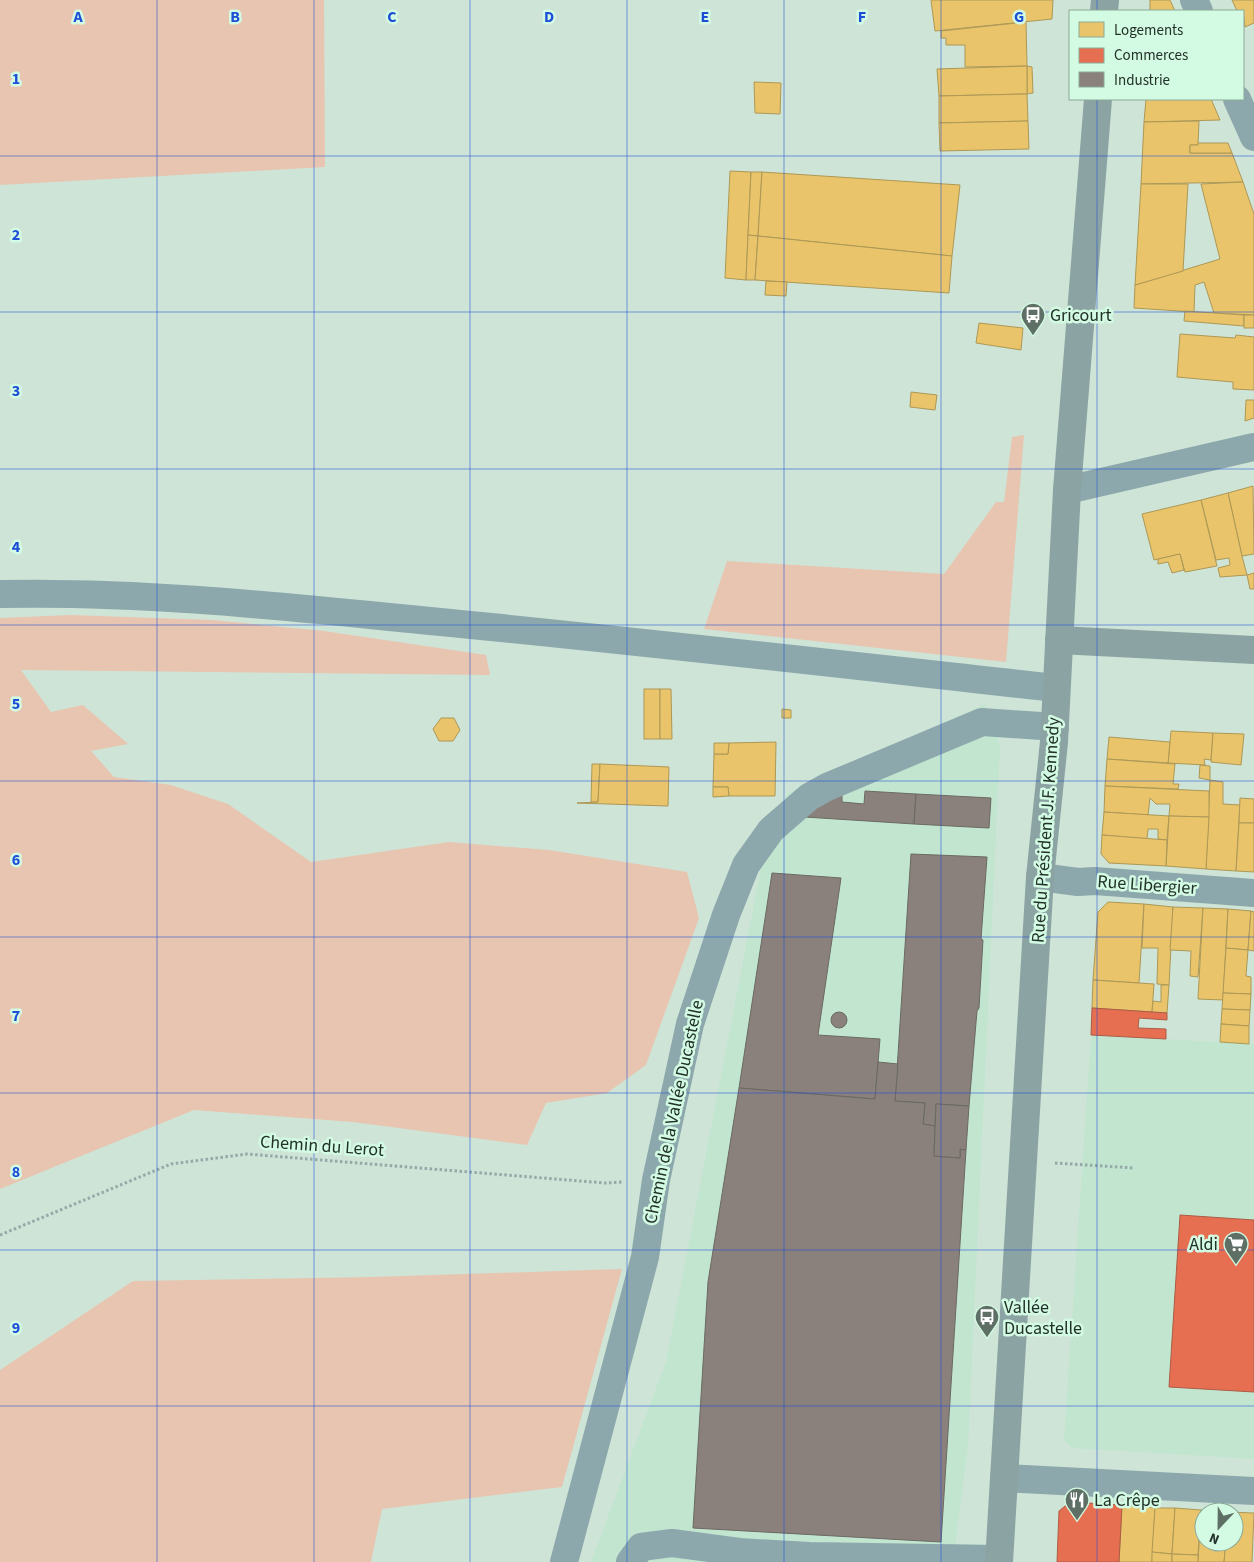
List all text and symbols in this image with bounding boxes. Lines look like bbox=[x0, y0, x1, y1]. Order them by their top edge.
text: A bbox=[72, 6, 83, 28]
text: B bbox=[230, 6, 240, 28]
text: C bbox=[387, 6, 397, 28]
text: D bbox=[544, 6, 554, 28]
text: E bbox=[701, 6, 709, 28]
text: F bbox=[858, 6, 866, 28]
text: G bbox=[1014, 6, 1024, 28]
legend bbox=[1069, 10, 1244, 100]
text: Logements bbox=[1114, 20, 1183, 41]
text: Commerces bbox=[1114, 45, 1188, 66]
text: 1 bbox=[12, 68, 20, 90]
text: Industrie bbox=[1114, 70, 1170, 91]
text: 2 bbox=[12, 224, 20, 246]
bus stop icon: Gricourt bbox=[1020, 302, 1046, 336]
place label: Gricourt bbox=[1050, 303, 1112, 328]
text: 3 bbox=[12, 380, 20, 402]
text: 4 bbox=[12, 536, 21, 558]
text: 5 bbox=[12, 693, 20, 715]
street label: Rue du Président J.F. Kennedy bbox=[1026, 716, 1066, 944]
text: 6 bbox=[12, 849, 20, 871]
street label: Rue Libergier bbox=[1097, 869, 1198, 901]
street label: Chemin de la Vallée Ducastelle bbox=[638, 998, 710, 1226]
text: 7 bbox=[12, 1005, 20, 1027]
street label: Chemin du Lerot bbox=[259, 1129, 385, 1163]
text: 8 bbox=[12, 1161, 20, 1183]
supermarket icon: Aldi bbox=[1223, 1231, 1249, 1265]
place label: Aldi bbox=[1189, 1232, 1218, 1257]
place label: Vallée Ducastelle bbox=[1004, 1295, 1082, 1341]
bus stop icon: Vallée Ducastelle bbox=[974, 1304, 1000, 1338]
text: 9 bbox=[12, 1317, 20, 1339]
restaurant icon: La Crêpe bbox=[1064, 1487, 1090, 1521]
place label: La Crêpe bbox=[1094, 1488, 1160, 1513]
north arrow bbox=[1194, 1502, 1244, 1552]
text: N bbox=[1206, 1527, 1223, 1549]

